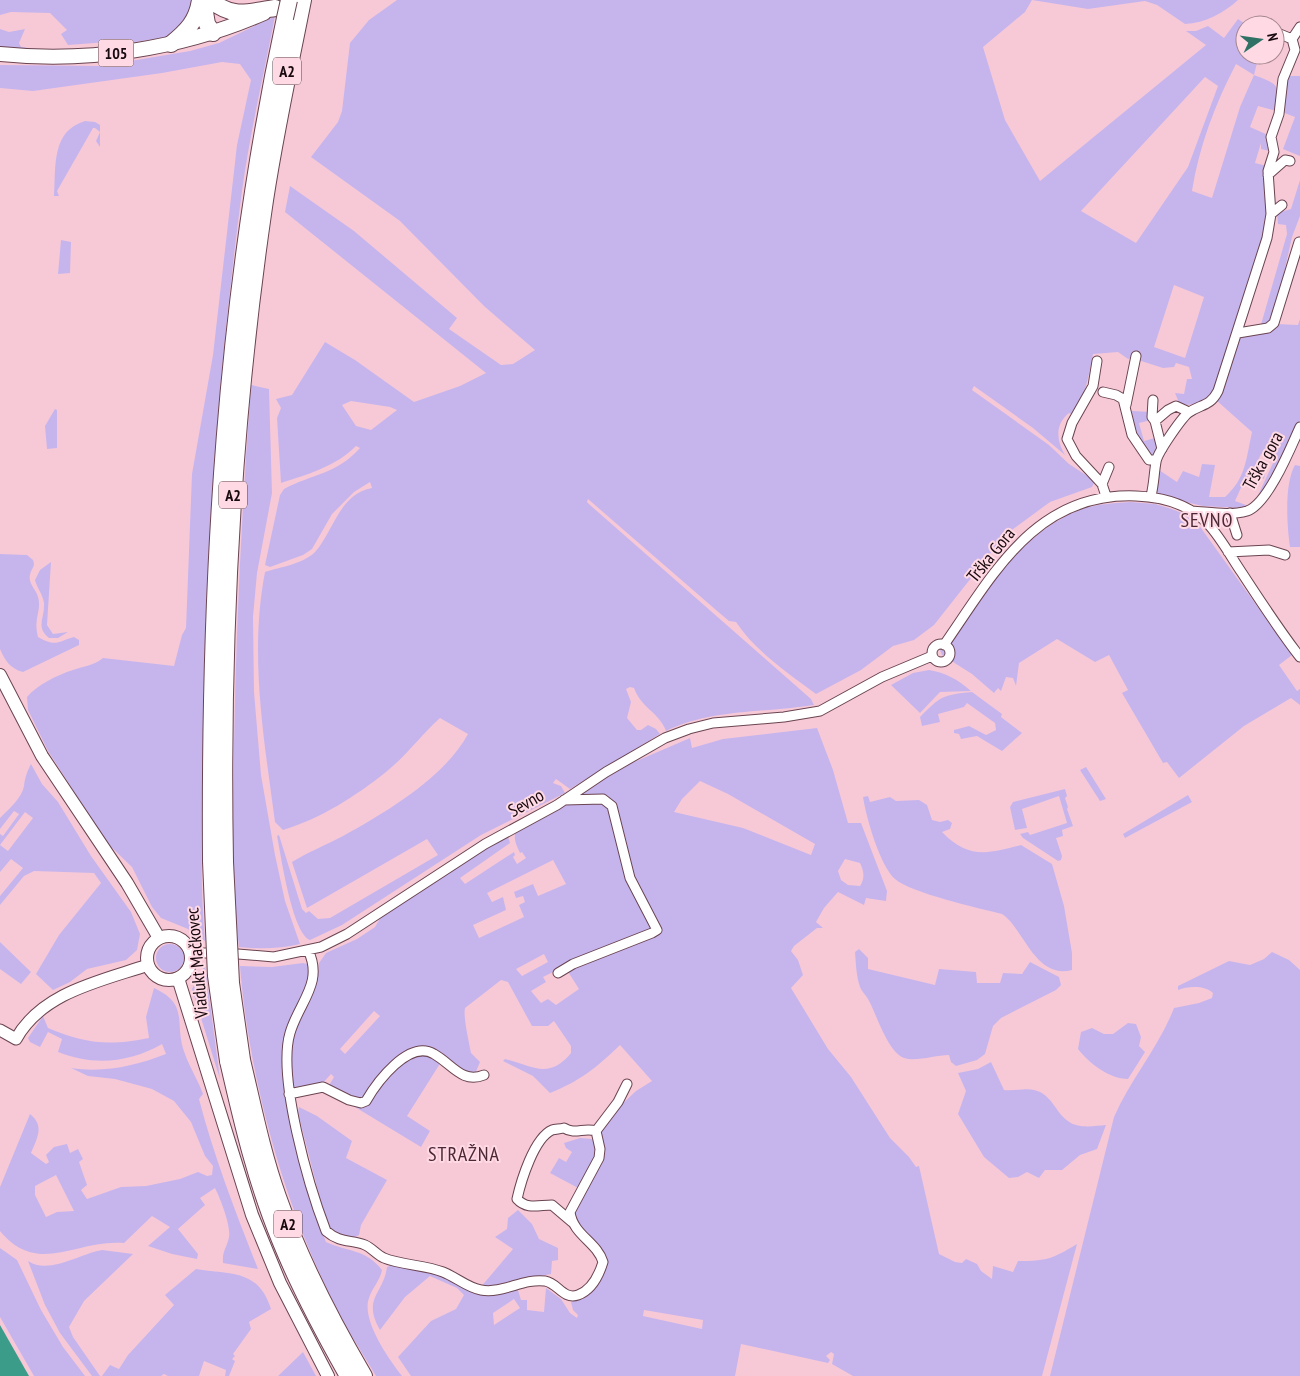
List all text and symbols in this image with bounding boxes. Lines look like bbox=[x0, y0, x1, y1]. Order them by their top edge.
north arrow bbox=[1235, 15, 1285, 65]
text: N bbox=[1263, 31, 1282, 43]
road number: 105 bbox=[98, 40, 134, 66]
road number: A2 bbox=[273, 58, 301, 84]
street label: Trška gora bbox=[1237, 428, 1288, 494]
road number: A2 bbox=[219, 482, 247, 508]
district label: SEVNO bbox=[1180, 507, 1234, 533]
street label: Trška Gora bbox=[961, 522, 1020, 587]
street label: Sevno bbox=[504, 783, 548, 822]
street label: Viadukt Mačkovec bbox=[180, 906, 213, 1020]
district label: STRAŽNA bbox=[428, 1141, 500, 1167]
road number: A2 bbox=[274, 1210, 302, 1238]

